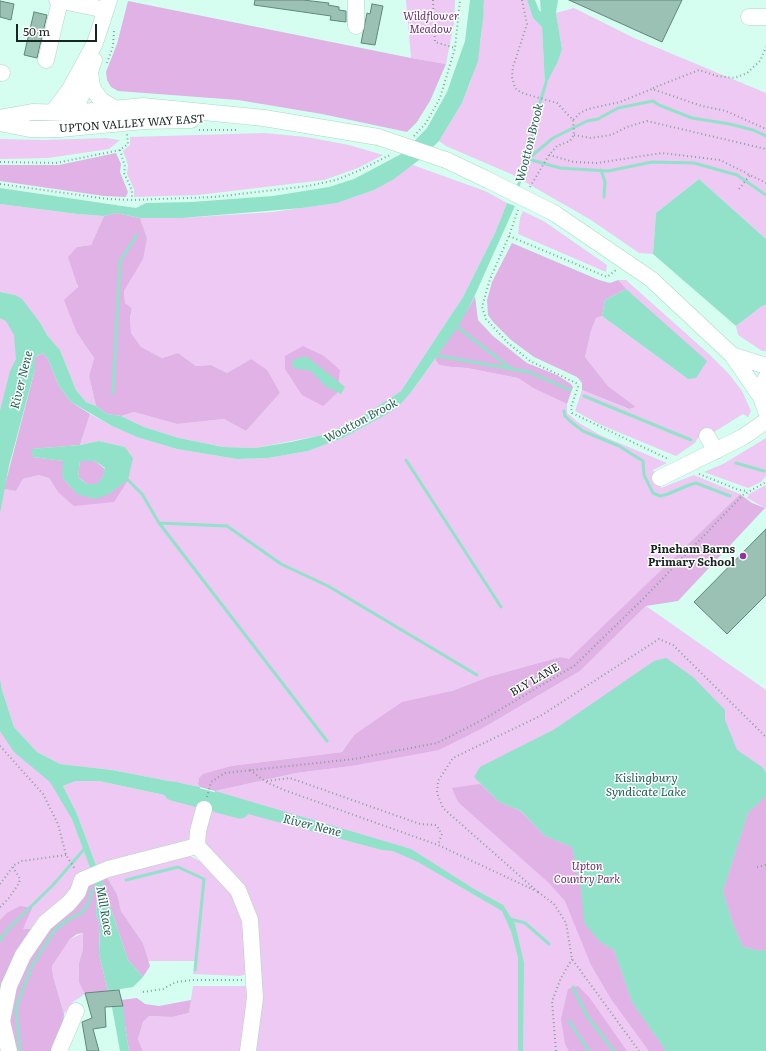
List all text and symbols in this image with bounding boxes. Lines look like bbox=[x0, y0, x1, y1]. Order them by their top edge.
park label: Wildflower Meadow bbox=[403, 10, 459, 36]
scale bar bbox=[18, 16, 99, 42]
text: 50 m bbox=[23, 22, 50, 40]
water label: Wootton Brook bbox=[513, 102, 547, 184]
street label: UPTON VALLEY WAY EAST bbox=[59, 112, 205, 136]
water label: River Nene bbox=[8, 349, 36, 411]
water label: Wootton Brook bbox=[322, 396, 400, 446]
place label: Pineham Barns Primary School bbox=[648, 543, 735, 569]
marker: Pineham Barns Primary School bbox=[738, 551, 748, 561]
street label: BLY LANE bbox=[508, 661, 562, 699]
water label: Kislingbury Syndicate Lake bbox=[606, 771, 686, 799]
water label: River Nene bbox=[281, 812, 343, 840]
park label: Upton Country Park bbox=[554, 860, 620, 886]
water label: Mill Race bbox=[93, 885, 115, 937]

